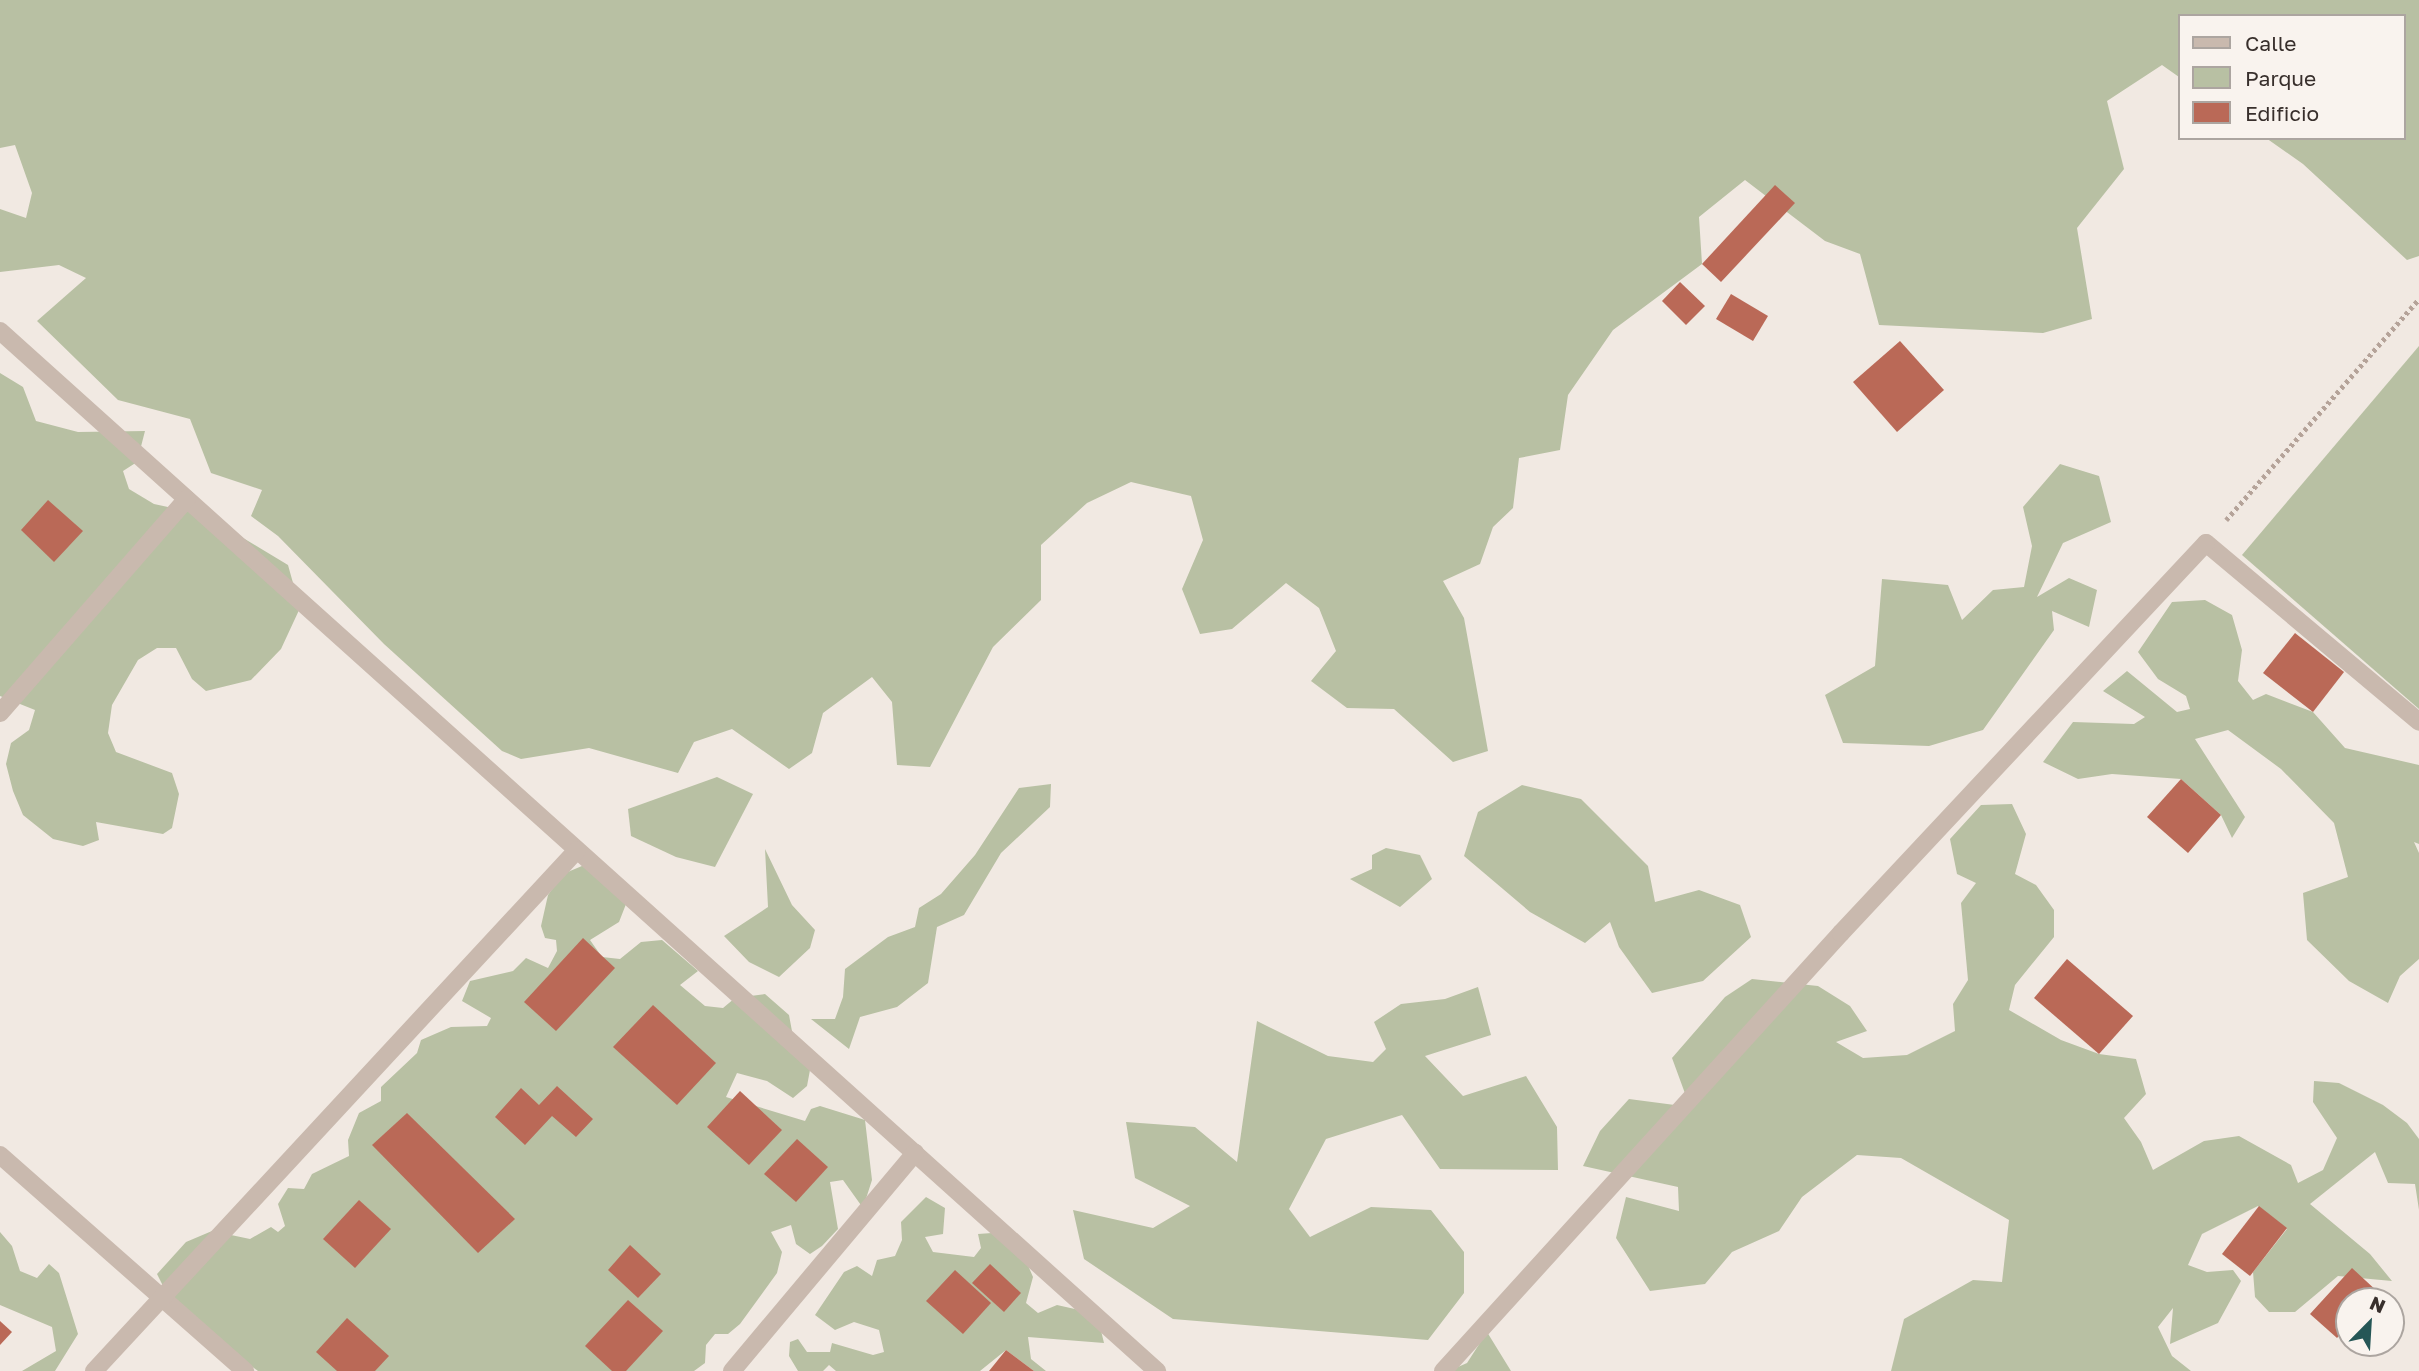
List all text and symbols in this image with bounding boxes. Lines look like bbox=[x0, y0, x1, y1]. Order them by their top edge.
legend bbox=[2178, 14, 2405, 140]
text: Calle bbox=[2245, 30, 2297, 56]
text: Parque bbox=[2245, 65, 2316, 91]
text: Edificio bbox=[2245, 100, 2319, 126]
north arrow bbox=[2335, 1287, 2405, 1357]
text: N bbox=[2367, 1291, 2389, 1318]

